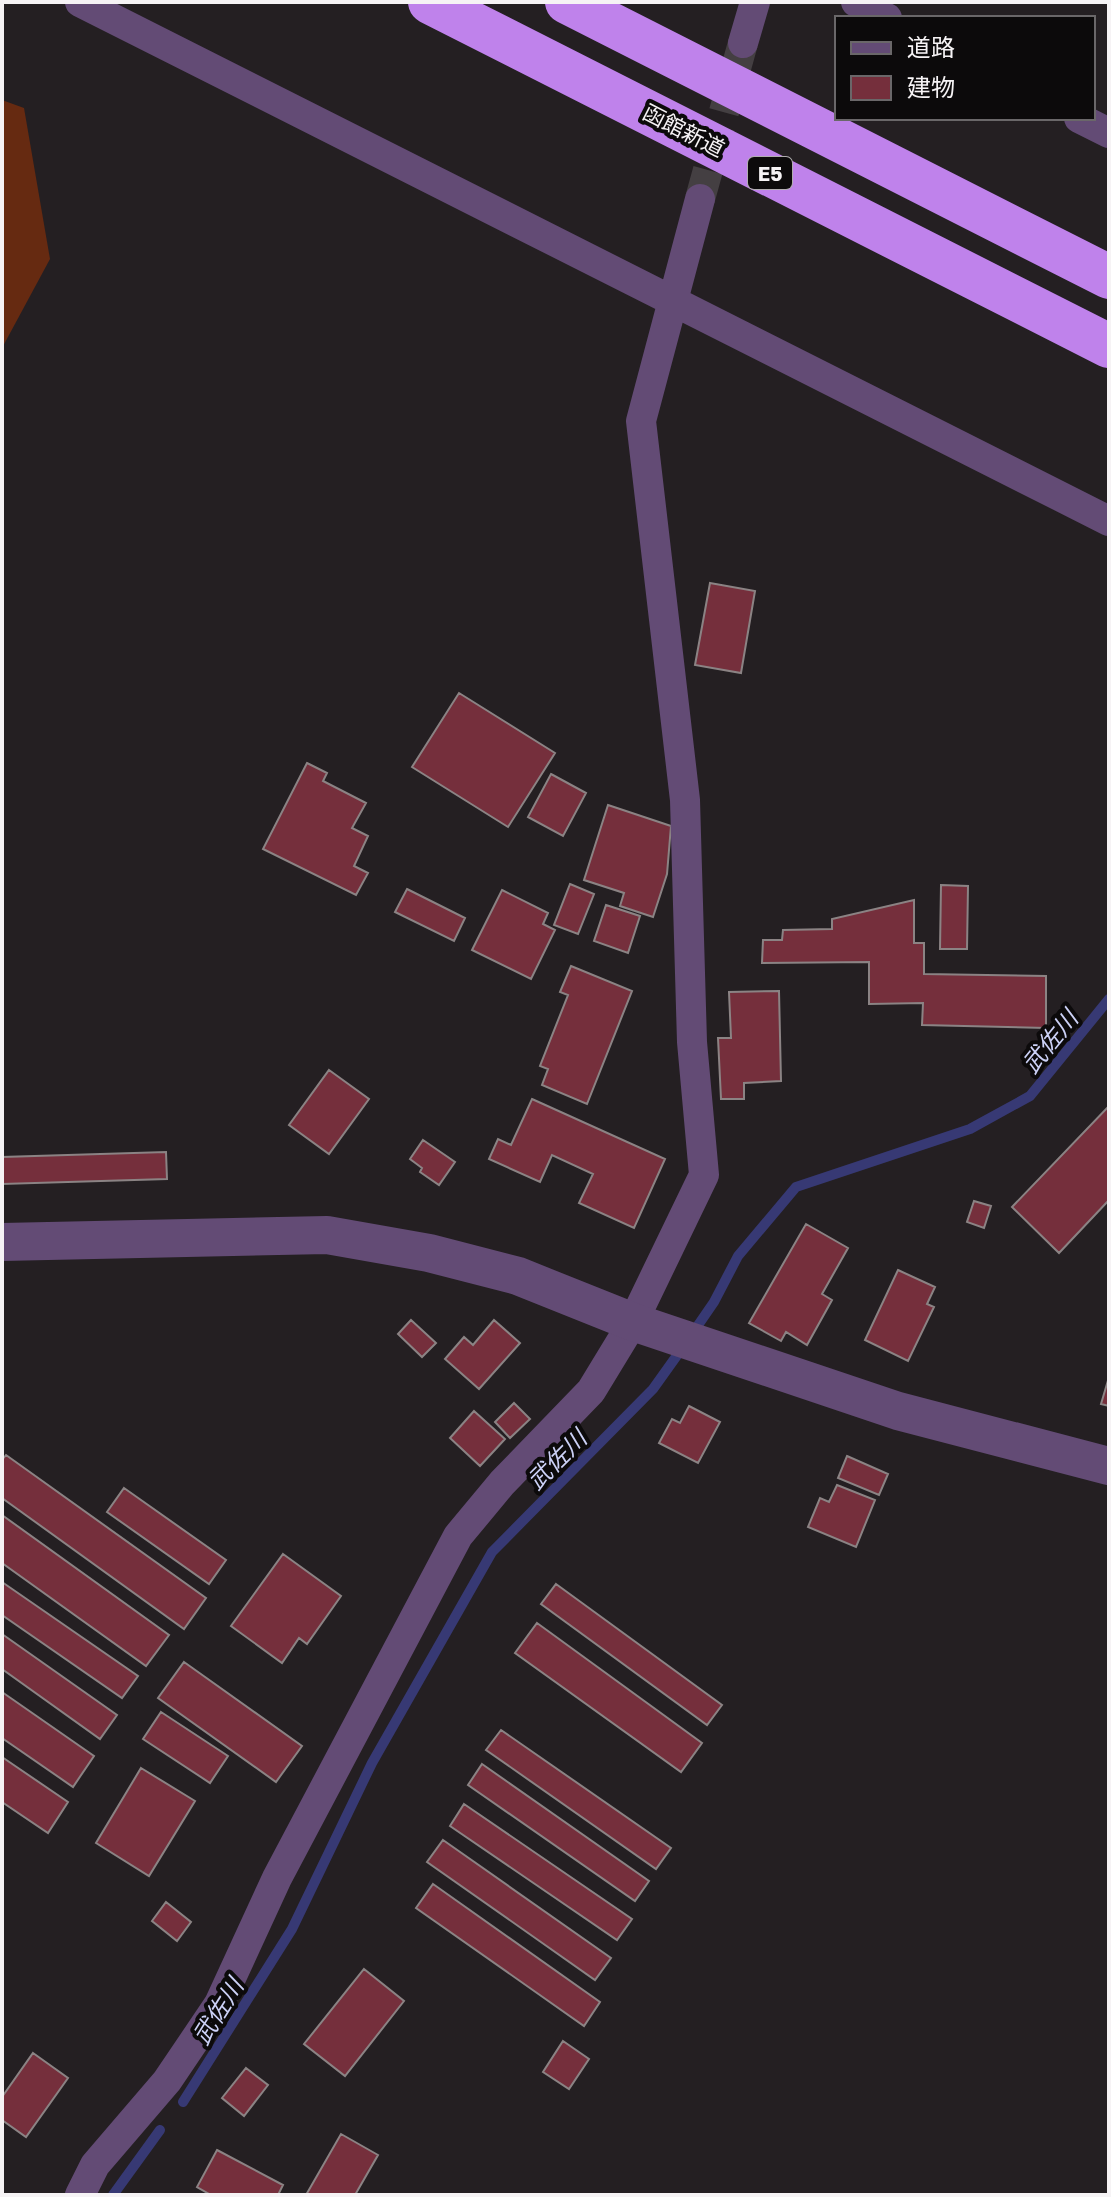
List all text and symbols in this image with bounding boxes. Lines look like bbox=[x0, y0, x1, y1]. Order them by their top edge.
legend bbox=[835, 16, 1095, 120]
text: 道路 bbox=[907, 32, 955, 61]
text: 建物 bbox=[907, 72, 955, 101]
street label: 函館新道 bbox=[639, 98, 729, 162]
road number: E5 bbox=[748, 157, 792, 189]
water label: 武佐川 bbox=[1015, 1002, 1085, 1078]
water label: 武佐川 bbox=[520, 1421, 594, 1495]
water label: 武佐川 bbox=[186, 1970, 250, 2049]

